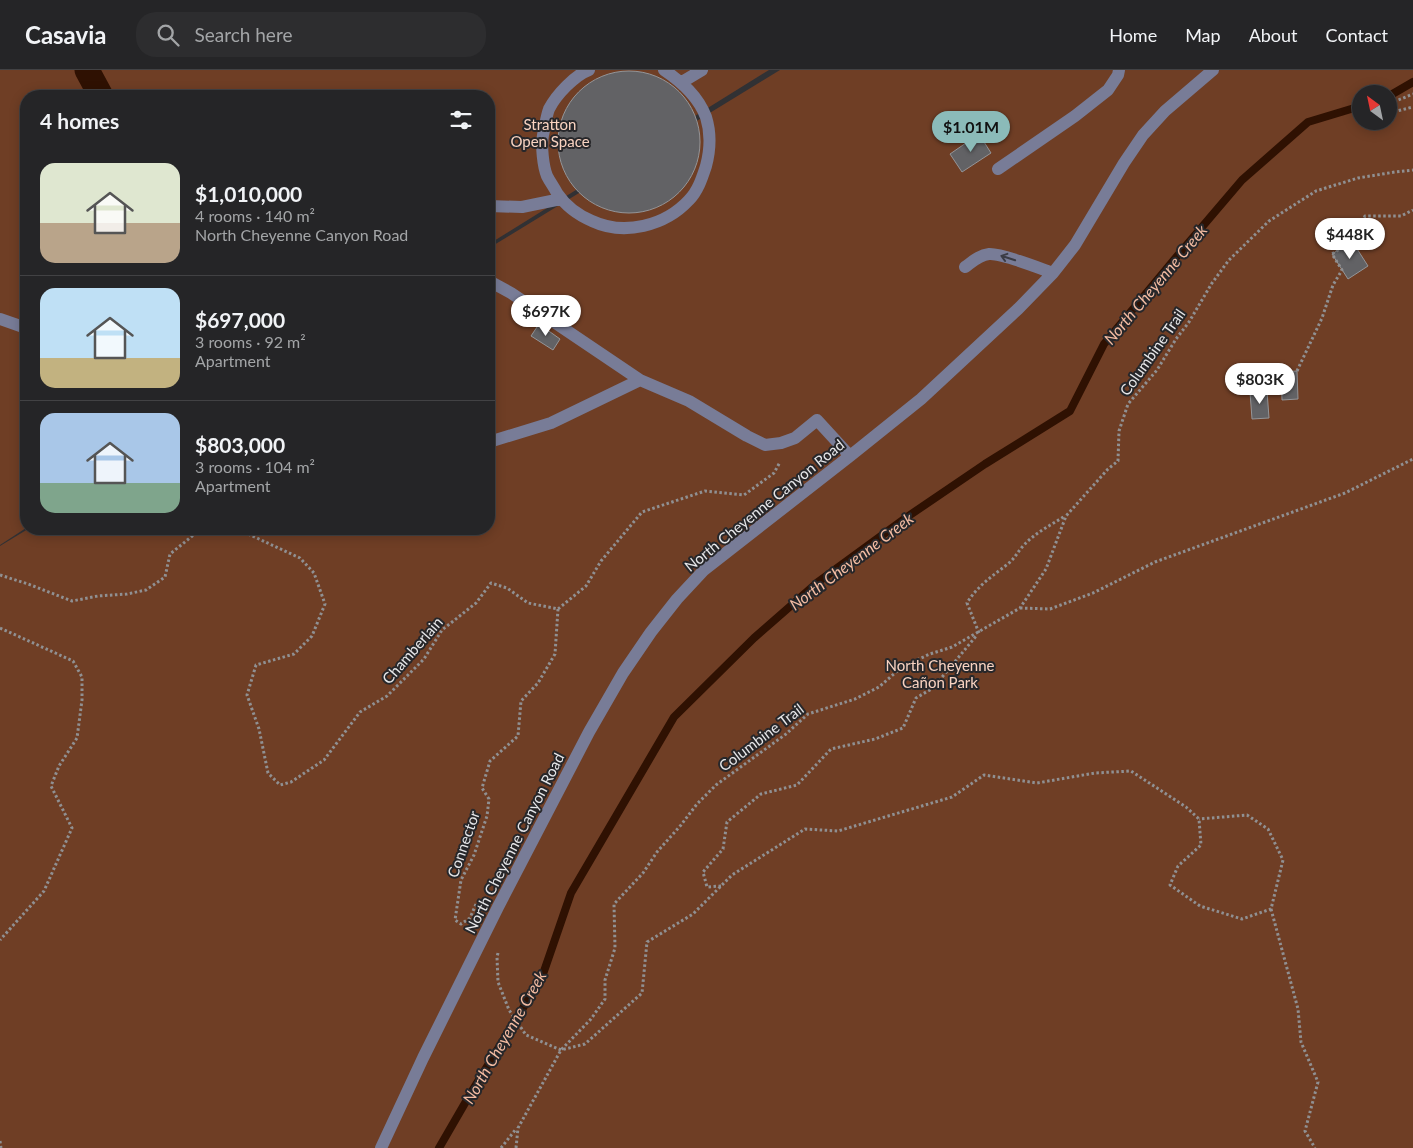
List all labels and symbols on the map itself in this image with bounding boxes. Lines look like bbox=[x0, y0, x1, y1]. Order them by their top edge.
north arrow bbox=[1352, 85, 1398, 130]
pin: $1.01M bbox=[930, 111, 1012, 153]
park label: Stratton Open Space bbox=[510, 115, 590, 150]
pin: $448K bbox=[1315, 218, 1385, 260]
water label: North Cheyenne Creek bbox=[1099, 220, 1211, 348]
one-way arrow bbox=[1000, 253, 1016, 263]
pin: $697K bbox=[511, 294, 581, 337]
street label: Columbine Trail bbox=[1116, 305, 1188, 399]
pin: $803K bbox=[1225, 362, 1295, 405]
street label: North Cheyenne Canyon Road bbox=[681, 435, 847, 575]
water label: North Cheyenne Creek bbox=[785, 508, 917, 614]
street label: Chamberlain bbox=[378, 613, 446, 687]
park label: North Cheyenne Cañon Park bbox=[886, 656, 995, 691]
street label: Columbine Trail bbox=[715, 699, 807, 775]
street label: North Cheyenne Canyon Road bbox=[461, 750, 567, 936]
street label: Connector bbox=[443, 808, 483, 880]
water label: North Cheyenne Creek bbox=[458, 967, 550, 1107]

